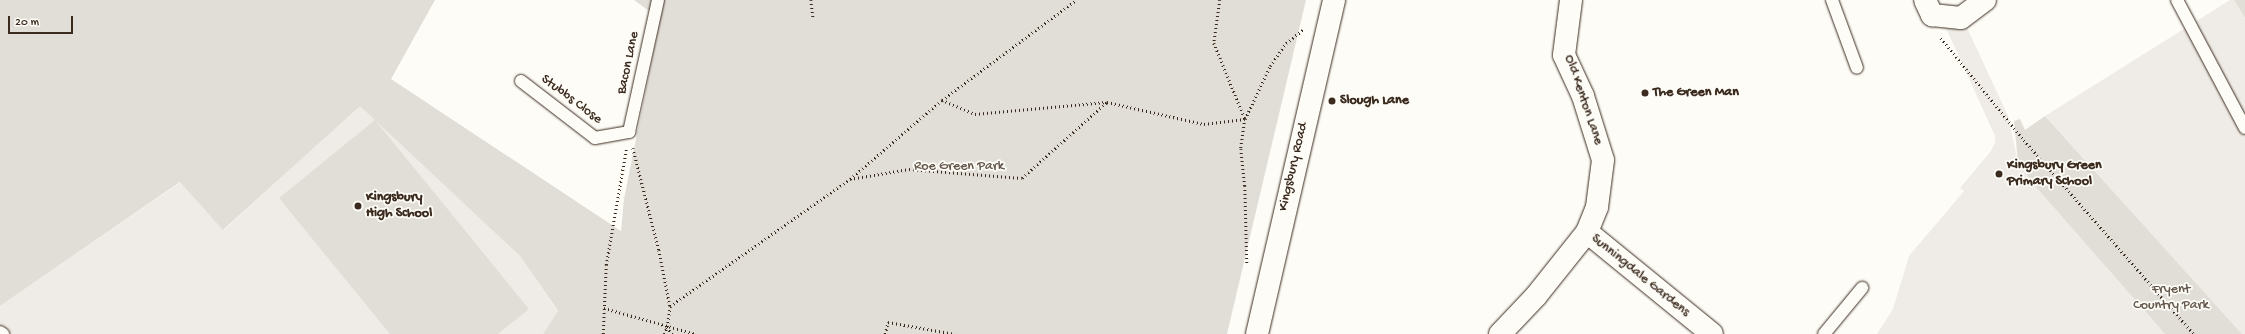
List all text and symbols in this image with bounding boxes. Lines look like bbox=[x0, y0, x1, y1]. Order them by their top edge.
scale bar bbox=[10, 8, 75, 34]
text: 20 m bbox=[15, 16, 39, 30]
street label: Bacon Lane bbox=[614, 30, 644, 96]
street label: Old Kenton Lane bbox=[1560, 53, 1606, 147]
street label: Stubbs Close bbox=[537, 72, 605, 128]
place label: The Green Man bbox=[1653, 85, 1739, 101]
marker: The Green Man bbox=[1640, 88, 1650, 98]
place label: Slough Lane bbox=[1340, 93, 1409, 109]
marker: Slough Lane bbox=[1327, 96, 1337, 106]
street label: Kingsbury Road bbox=[1276, 121, 1312, 213]
place label: Kingsbury Green Primary School bbox=[2007, 158, 2102, 190]
park label: Roe Green Park bbox=[914, 159, 1004, 175]
marker: Kingsbury Green Primary School bbox=[1994, 169, 2004, 179]
place label: Kingsbury High School bbox=[366, 190, 432, 222]
marker: Kingsbury High School bbox=[353, 201, 363, 211]
street label: Sunningdale Gardens bbox=[1587, 231, 1693, 321]
park label: Fryent Country Park bbox=[2133, 282, 2209, 314]

